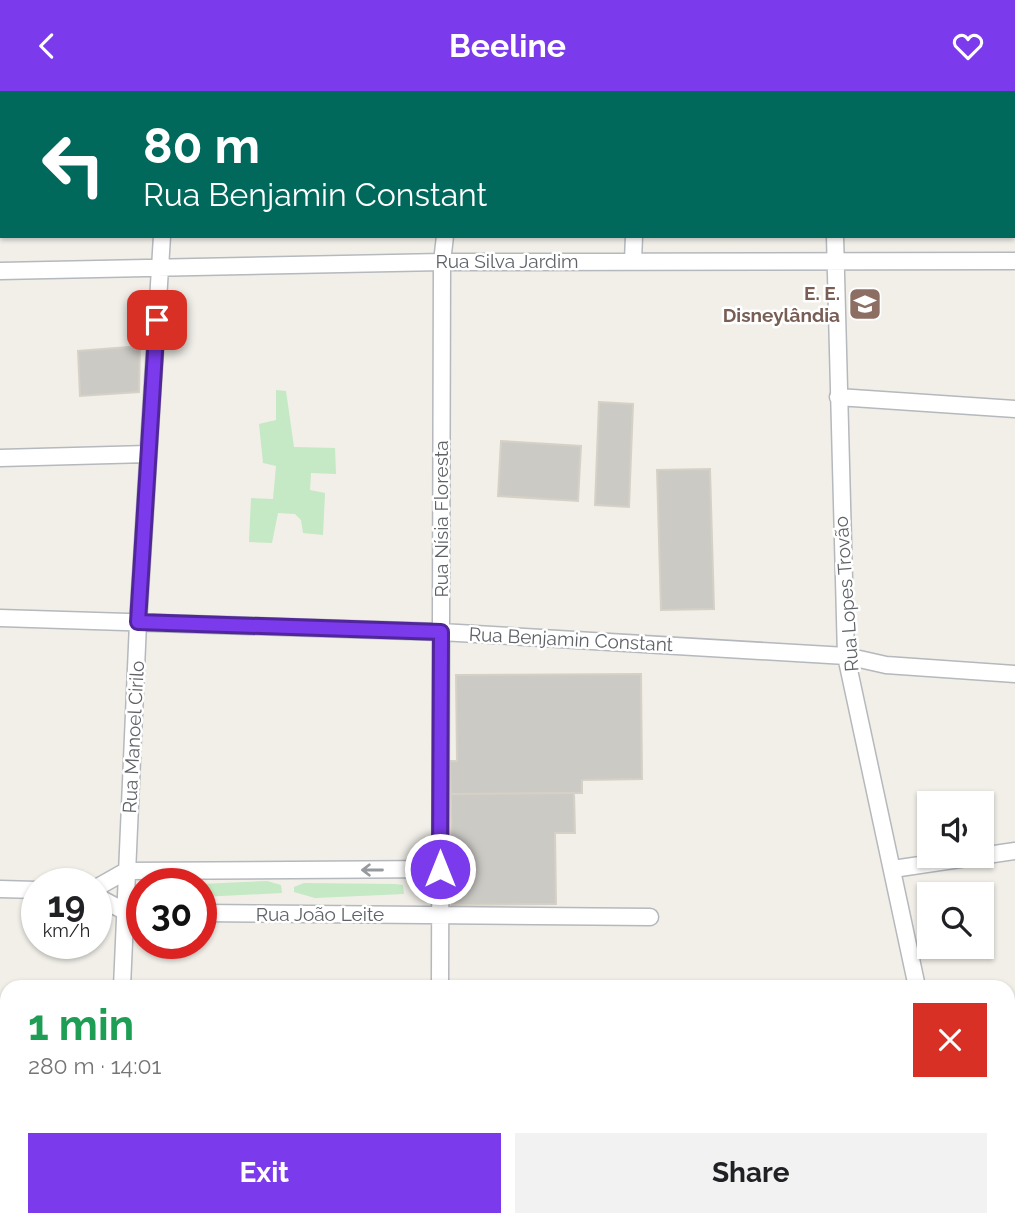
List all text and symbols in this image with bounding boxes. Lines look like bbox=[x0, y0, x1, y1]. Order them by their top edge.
icon: back bbox=[28, 27, 66, 65]
text: Beeline bbox=[449, 27, 566, 64]
icon: heart bbox=[949, 27, 987, 65]
text: 80 m bbox=[143, 117, 260, 174]
icon: left bbox=[28, 119, 119, 210]
text: Rua Benjamin Constant bbox=[143, 176, 487, 213]
street label: Rua Silva Jardim bbox=[436, 250, 579, 272]
place label: E. E. Disneylândia bbox=[723, 282, 840, 326]
school or university icon: E. E. Disneylândia bbox=[846, 285, 884, 323]
pin bbox=[127, 290, 187, 350]
icon: arrive bbox=[138, 301, 176, 339]
street label: Rua Nísia Floresta bbox=[430, 440, 452, 598]
street label: Rua Lopes Trovão bbox=[830, 515, 862, 673]
street label: Rua Benjamin Constant bbox=[468, 623, 674, 655]
street label: Rua Manoel Cirilo bbox=[118, 660, 148, 814]
map controls bbox=[917, 791, 994, 959]
button: sound bbox=[917, 791, 994, 868]
position arrow bbox=[403, 832, 477, 906]
one-way arrow bbox=[361, 863, 384, 877]
speed limit sign: 30 bbox=[126, 868, 217, 959]
button: search bbox=[917, 882, 994, 959]
text: 19 bbox=[48, 884, 85, 925]
street label: Rua João Leite bbox=[256, 903, 384, 925]
text: km/h bbox=[43, 920, 90, 941]
text: 1 min bbox=[28, 1001, 134, 1050]
button: close bbox=[913, 1003, 987, 1077]
text: 280 m · 14:01 bbox=[28, 1052, 161, 1079]
button: Exit bbox=[28, 1133, 501, 1213]
button: Share bbox=[515, 1133, 987, 1213]

